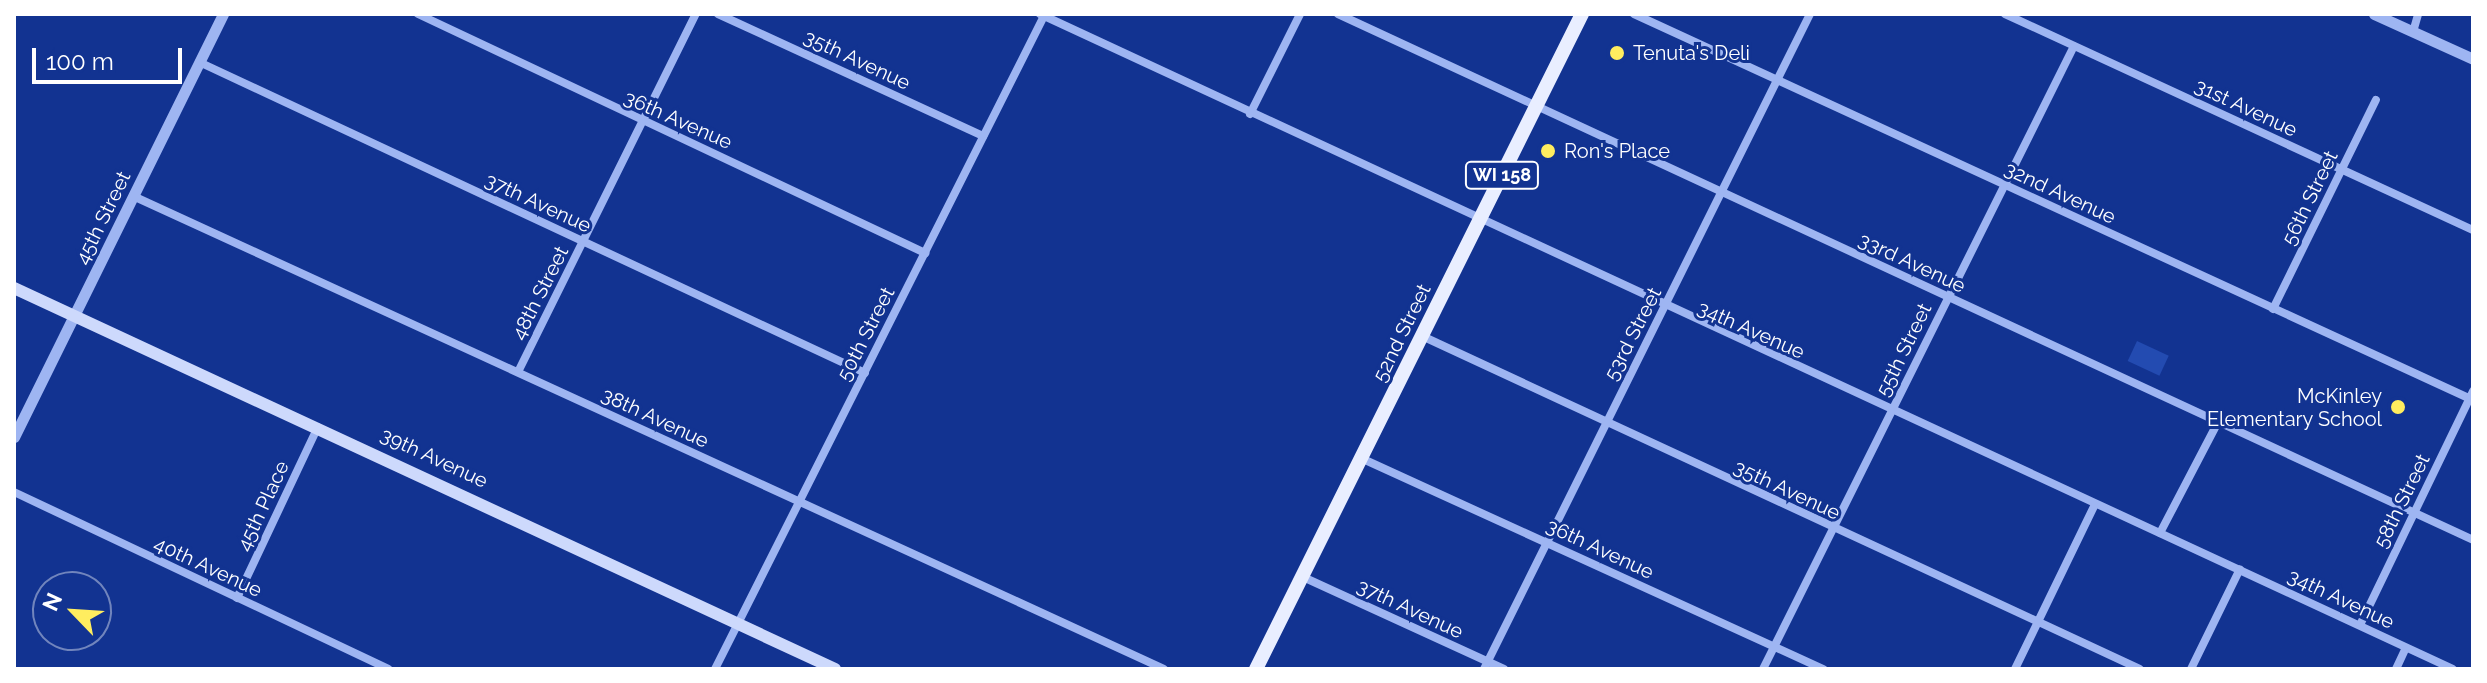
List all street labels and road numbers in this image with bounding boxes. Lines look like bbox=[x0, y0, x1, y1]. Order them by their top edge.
street label: 35th Avenue bbox=[800, 25, 914, 95]
street label: 31st Avenue bbox=[2191, 74, 2301, 142]
street label: 36th Avenue bbox=[620, 85, 736, 155]
street label: 56th Street bbox=[2277, 147, 2343, 249]
street label: 32nd Avenue bbox=[2000, 157, 2120, 229]
road number: WI 158 bbox=[1464, 161, 1540, 189]
street label: 45th Street bbox=[70, 167, 136, 269]
street label: 37th Avenue bbox=[481, 168, 595, 238]
street label: 33rd Avenue bbox=[1854, 228, 1970, 298]
street label: 48th Street bbox=[506, 242, 574, 344]
street label: 52nd Street bbox=[1368, 280, 1436, 386]
street label: 50th Street bbox=[832, 283, 900, 385]
street label: 53rd Street bbox=[1599, 283, 1667, 385]
street label: 34th Avenue bbox=[1693, 296, 1809, 364]
street label: 55th Street bbox=[1871, 299, 1937, 401]
street label: 38th Avenue bbox=[597, 383, 713, 453]
street label: 39th Avenue bbox=[376, 423, 492, 493]
street label: 58th Street bbox=[2369, 450, 2435, 552]
street label: 35th Avenue bbox=[1730, 455, 1844, 525]
street label: 45th Place bbox=[232, 457, 294, 555]
street label: 36th Avenue bbox=[1542, 514, 1658, 584]
street label: 40th Avenue bbox=[150, 531, 266, 603]
street label: 34th Avenue bbox=[2284, 564, 2398, 634]
street label: 37th Avenue bbox=[1353, 574, 1467, 644]

